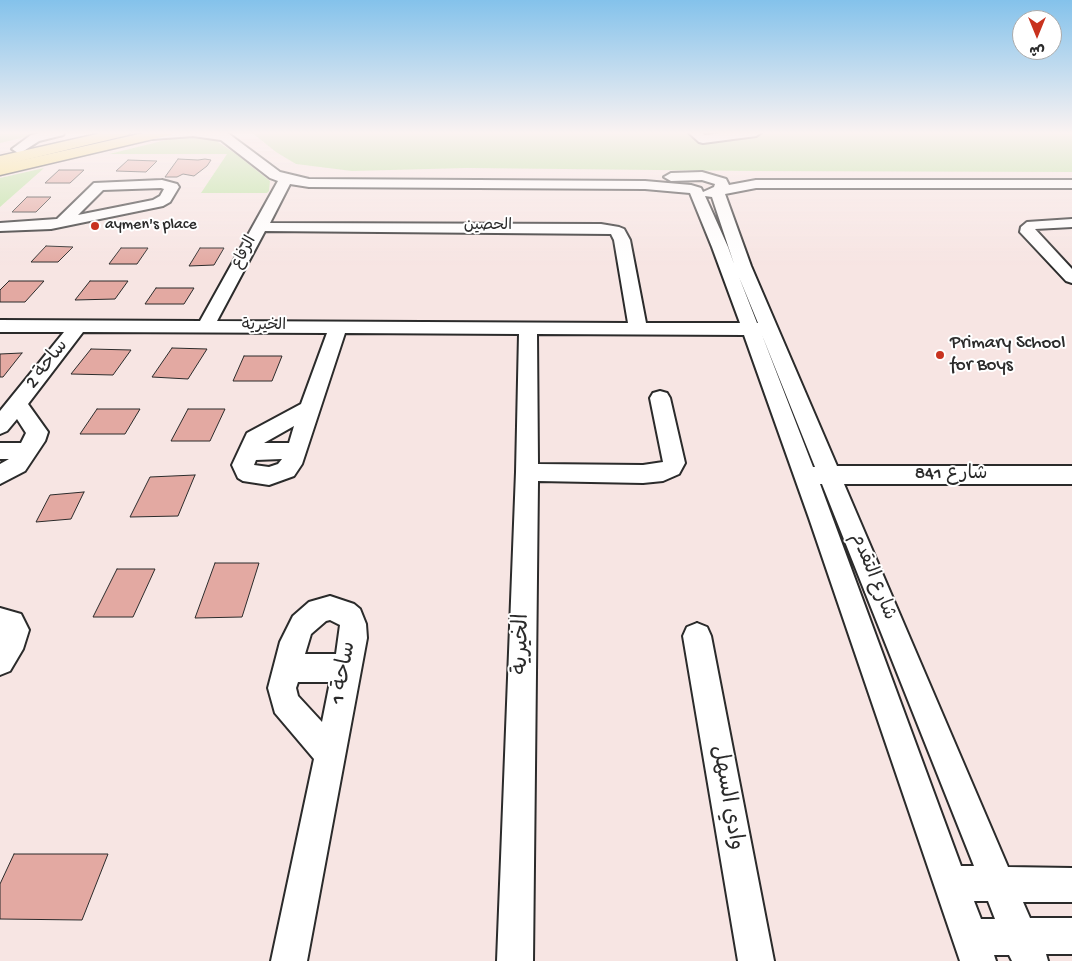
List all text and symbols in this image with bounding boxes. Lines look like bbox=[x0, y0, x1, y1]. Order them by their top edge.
north arrow bbox=[1012, 10, 1062, 60]
text: ش bbox=[1029, 41, 1045, 58]
place label: aymen's place bbox=[105, 216, 197, 236]
street label: الحصين bbox=[464, 217, 512, 237]
marker: aymen's place bbox=[89, 220, 101, 232]
street label: الرفاع bbox=[228, 233, 262, 273]
street label: الخيرية bbox=[242, 317, 286, 337]
place label: Primary School for Boys bbox=[950, 333, 1065, 377]
street label: ساحة 2 bbox=[22, 336, 74, 394]
marker: Primary School for Boys bbox=[934, 349, 946, 361]
street label: شارع 841 bbox=[915, 464, 987, 486]
street label: شارع التقدم bbox=[844, 530, 900, 624]
street label: الخيرية bbox=[509, 613, 537, 675]
street label: ساحة 1 bbox=[327, 640, 363, 706]
street label: وادي السهل bbox=[704, 743, 748, 853]

